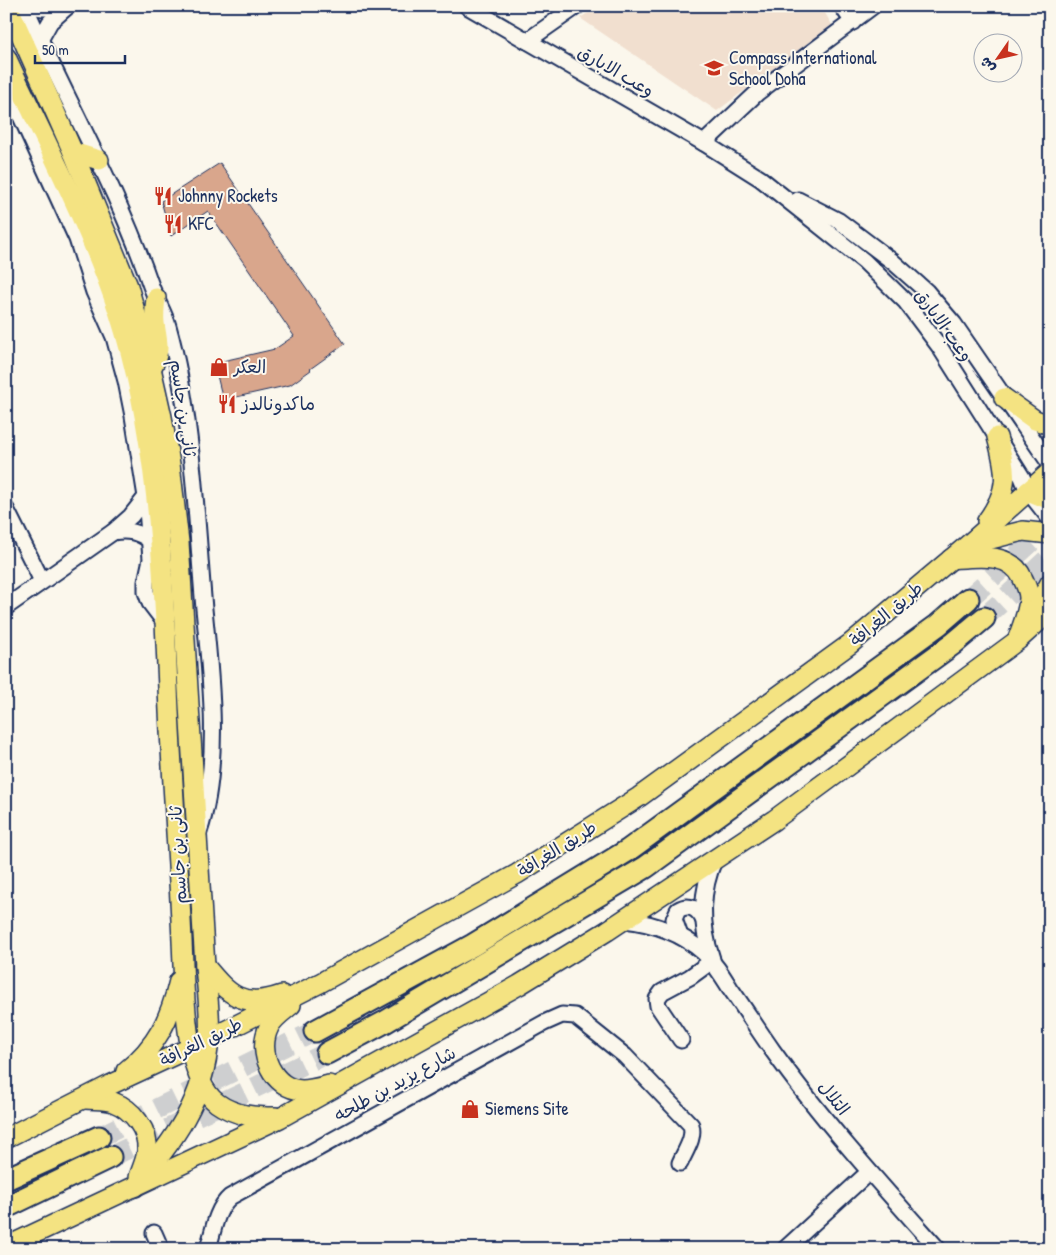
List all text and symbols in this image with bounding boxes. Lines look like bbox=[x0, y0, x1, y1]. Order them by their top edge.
scale bar bbox=[35, 32, 125, 64]
north arrow bbox=[974, 32, 1024, 82]
text: 50 m bbox=[42, 39, 69, 60]
street label: وعب الابارق bbox=[573, 39, 659, 102]
place label: Compass International School Doha bbox=[729, 45, 877, 91]
text: ش bbox=[975, 54, 999, 77]
school or university icon: Compass International School Doha bbox=[703, 57, 725, 79]
place label: Johnny Rockets bbox=[178, 183, 278, 208]
restaurant icon: Johnny Rockets bbox=[152, 185, 174, 207]
place label: KFC bbox=[188, 211, 214, 236]
restaurant icon: KFC bbox=[162, 213, 184, 235]
street label: وعب الابارق bbox=[909, 283, 979, 366]
place label: العكر bbox=[232, 354, 266, 379]
shop icon: العكر bbox=[208, 356, 230, 378]
street label: ثانى بن جاسم bbox=[162, 358, 203, 459]
place label: ماكدونالدز bbox=[240, 391, 315, 416]
restaurant icon: ماكدونالدز bbox=[216, 393, 238, 415]
street label: طريق الغرافة bbox=[844, 575, 928, 652]
street label: ثانى بن جاسم bbox=[162, 805, 195, 905]
street label: طريق الغرافة bbox=[512, 814, 601, 883]
street label: طريق الغرافة bbox=[155, 1011, 246, 1072]
street label: شارع يزيد بن طلحه bbox=[329, 1040, 460, 1127]
street label: التلال bbox=[813, 1075, 856, 1120]
place label: Siemens Site bbox=[485, 1096, 569, 1121]
shop icon: Siemens Site bbox=[459, 1098, 481, 1120]

